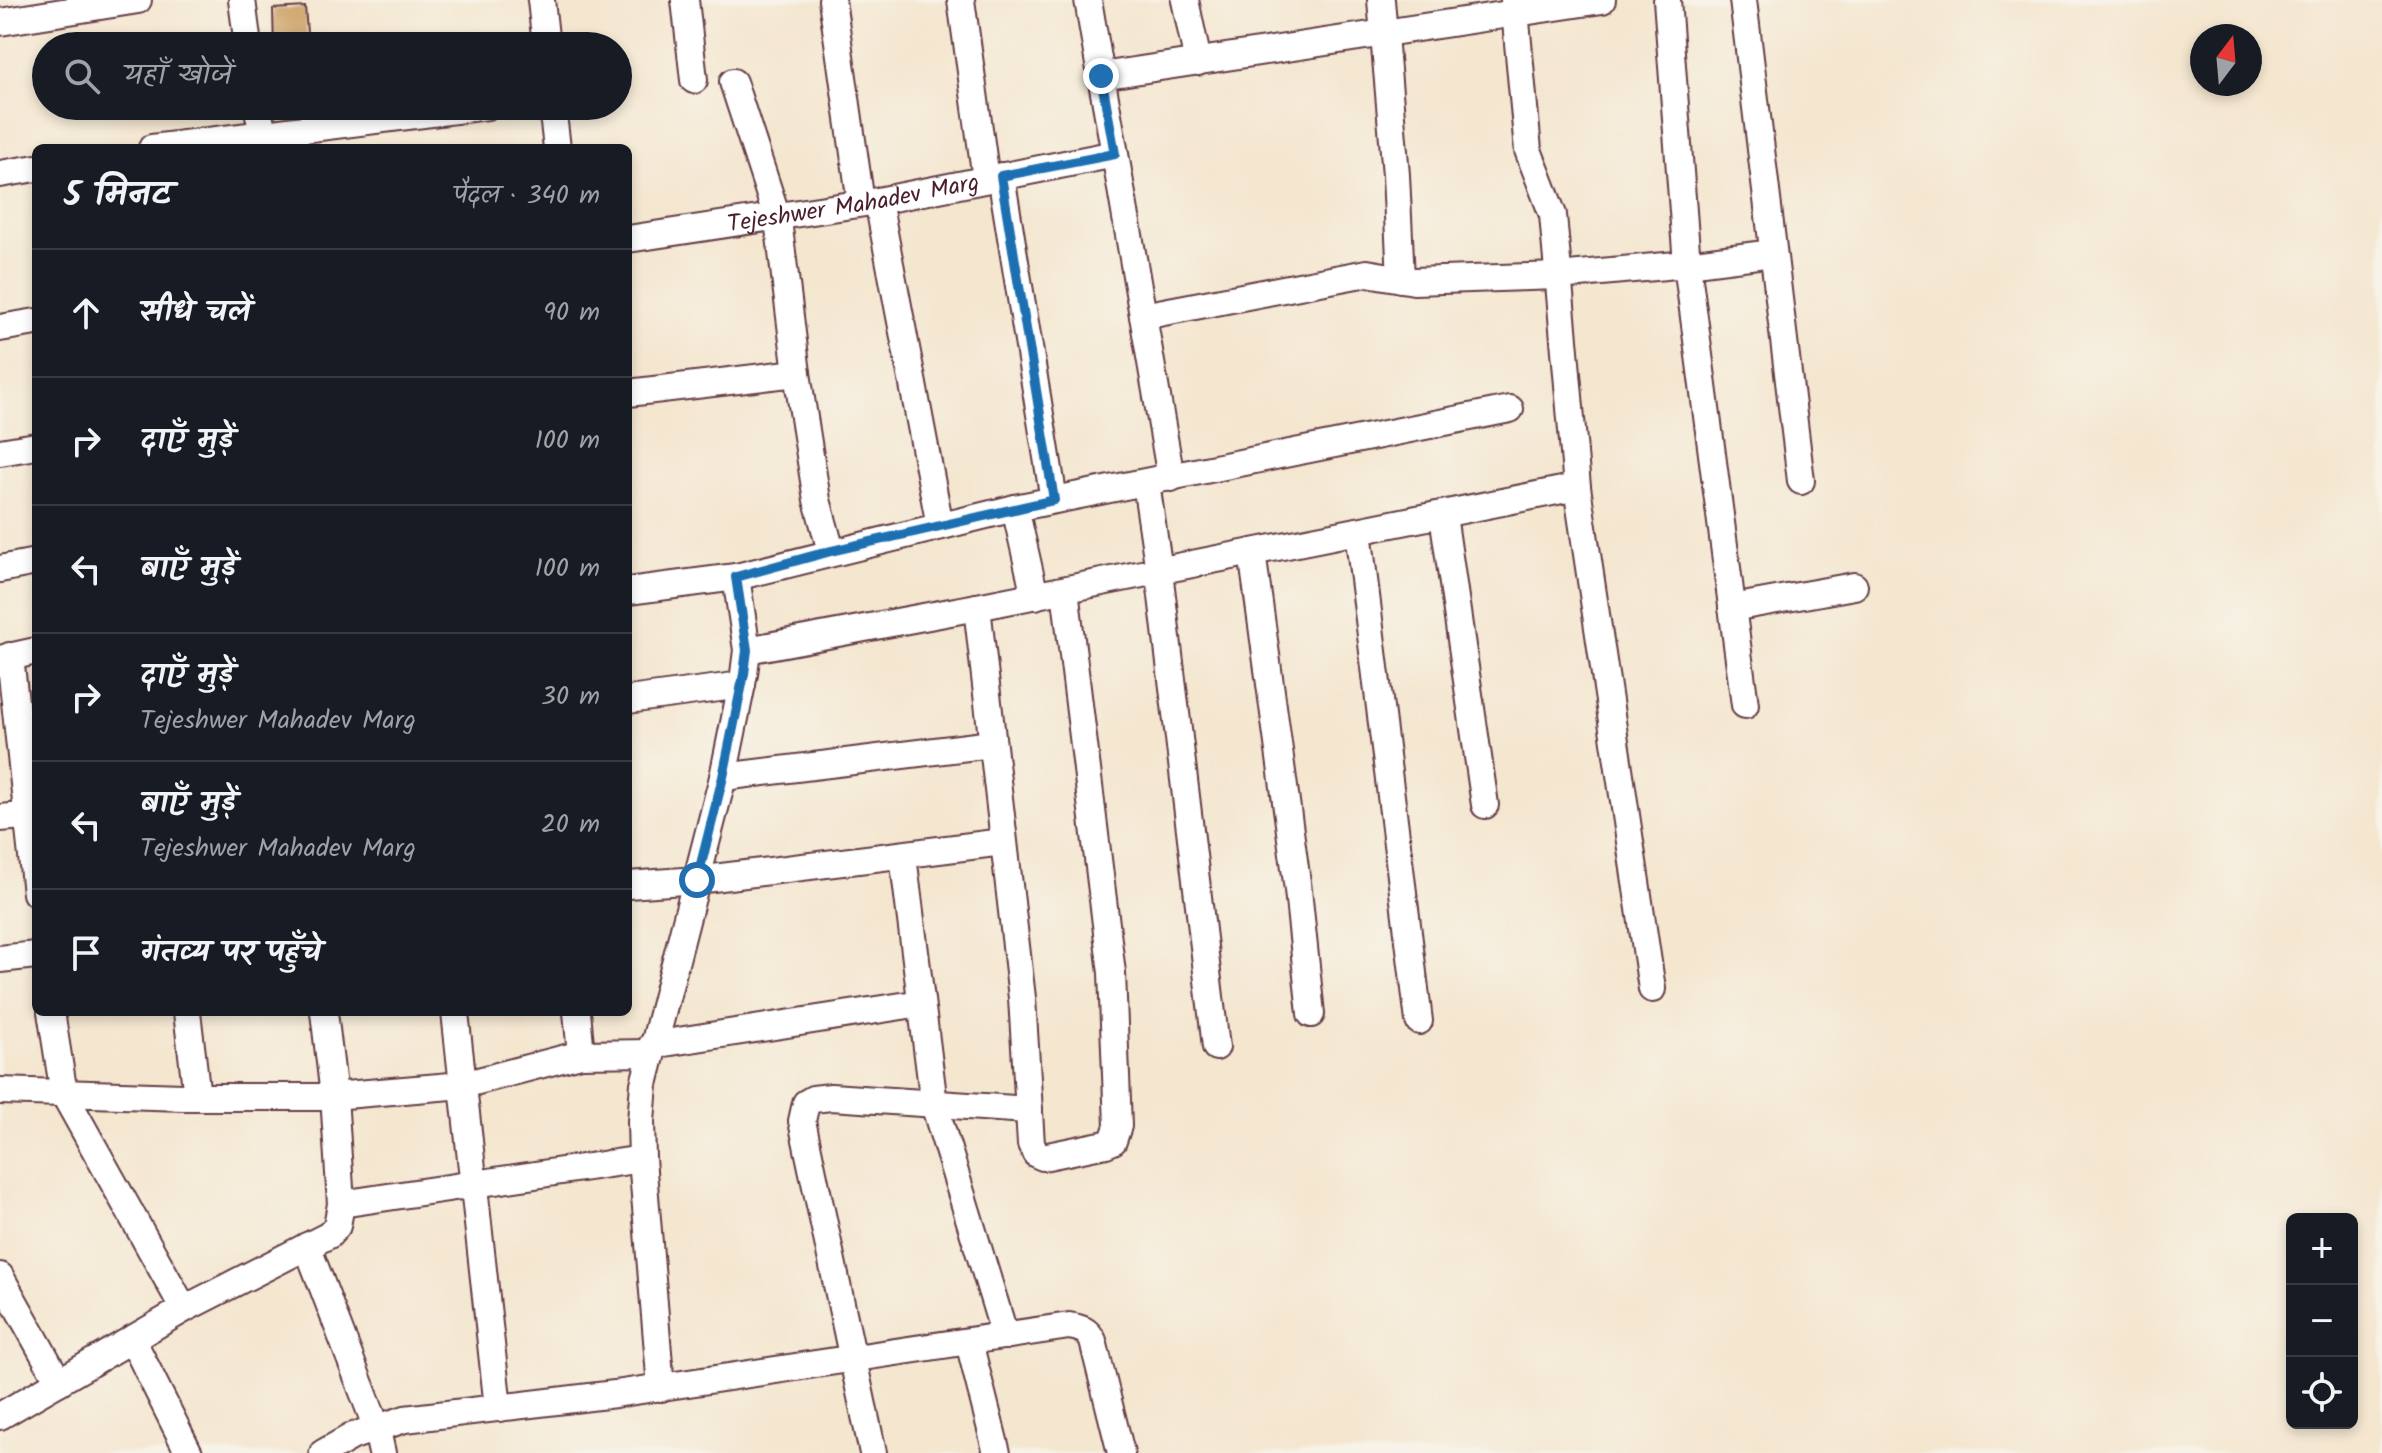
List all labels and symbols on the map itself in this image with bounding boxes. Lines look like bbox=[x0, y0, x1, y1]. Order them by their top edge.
north arrow bbox=[2190, 24, 2262, 96]
route end bbox=[1083, 58, 1119, 94]
street label: Tejeshwer Mahadev Marg bbox=[725, 163, 983, 245]
route start bbox=[679, 862, 715, 898]

